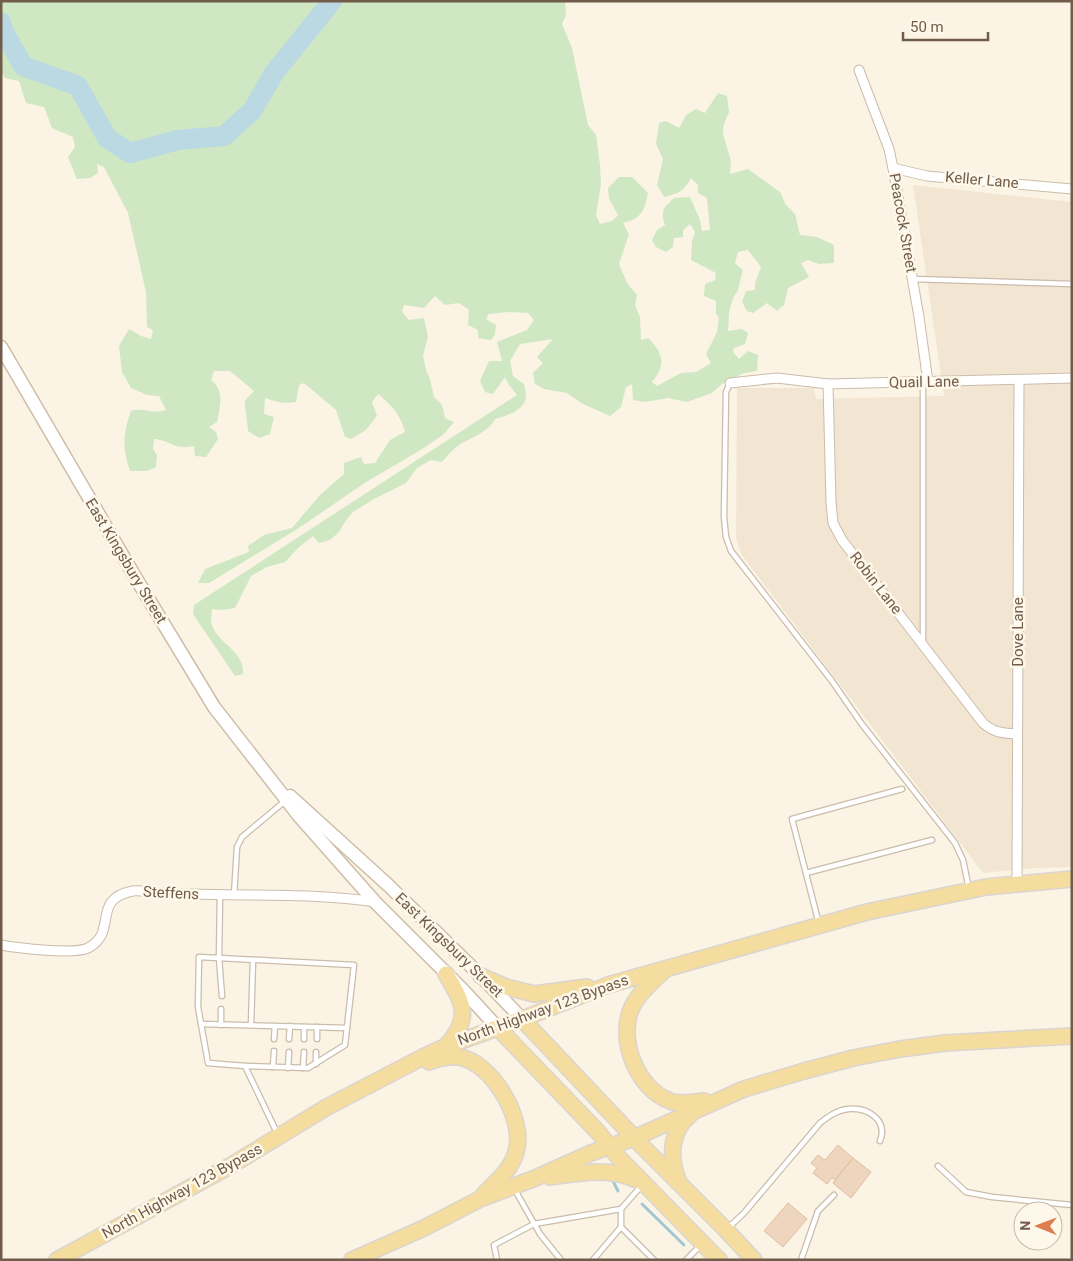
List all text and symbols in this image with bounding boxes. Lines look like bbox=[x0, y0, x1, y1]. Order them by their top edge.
scale bar bbox=[903, 10, 988, 42]
text: 50 m bbox=[910, 18, 944, 36]
street label: Keller Lane bbox=[944, 168, 1020, 192]
street label: Peacock Street bbox=[885, 172, 921, 274]
street label: Quail Lane bbox=[889, 372, 959, 392]
street label: East Kingsbury Street bbox=[81, 495, 171, 627]
street label: Robin Lane bbox=[846, 548, 906, 618]
street label: Dove Lane bbox=[1009, 597, 1027, 667]
street label: Steffens bbox=[143, 883, 199, 903]
street label: East Kingsbury Street bbox=[391, 889, 507, 1001]
street label: North Highway 123 Bypass bbox=[455, 971, 631, 1049]
street label: North Highway 123 Bypass bbox=[99, 1139, 265, 1243]
north arrow bbox=[1013, 1201, 1063, 1251]
text: N bbox=[1017, 1221, 1033, 1231]

